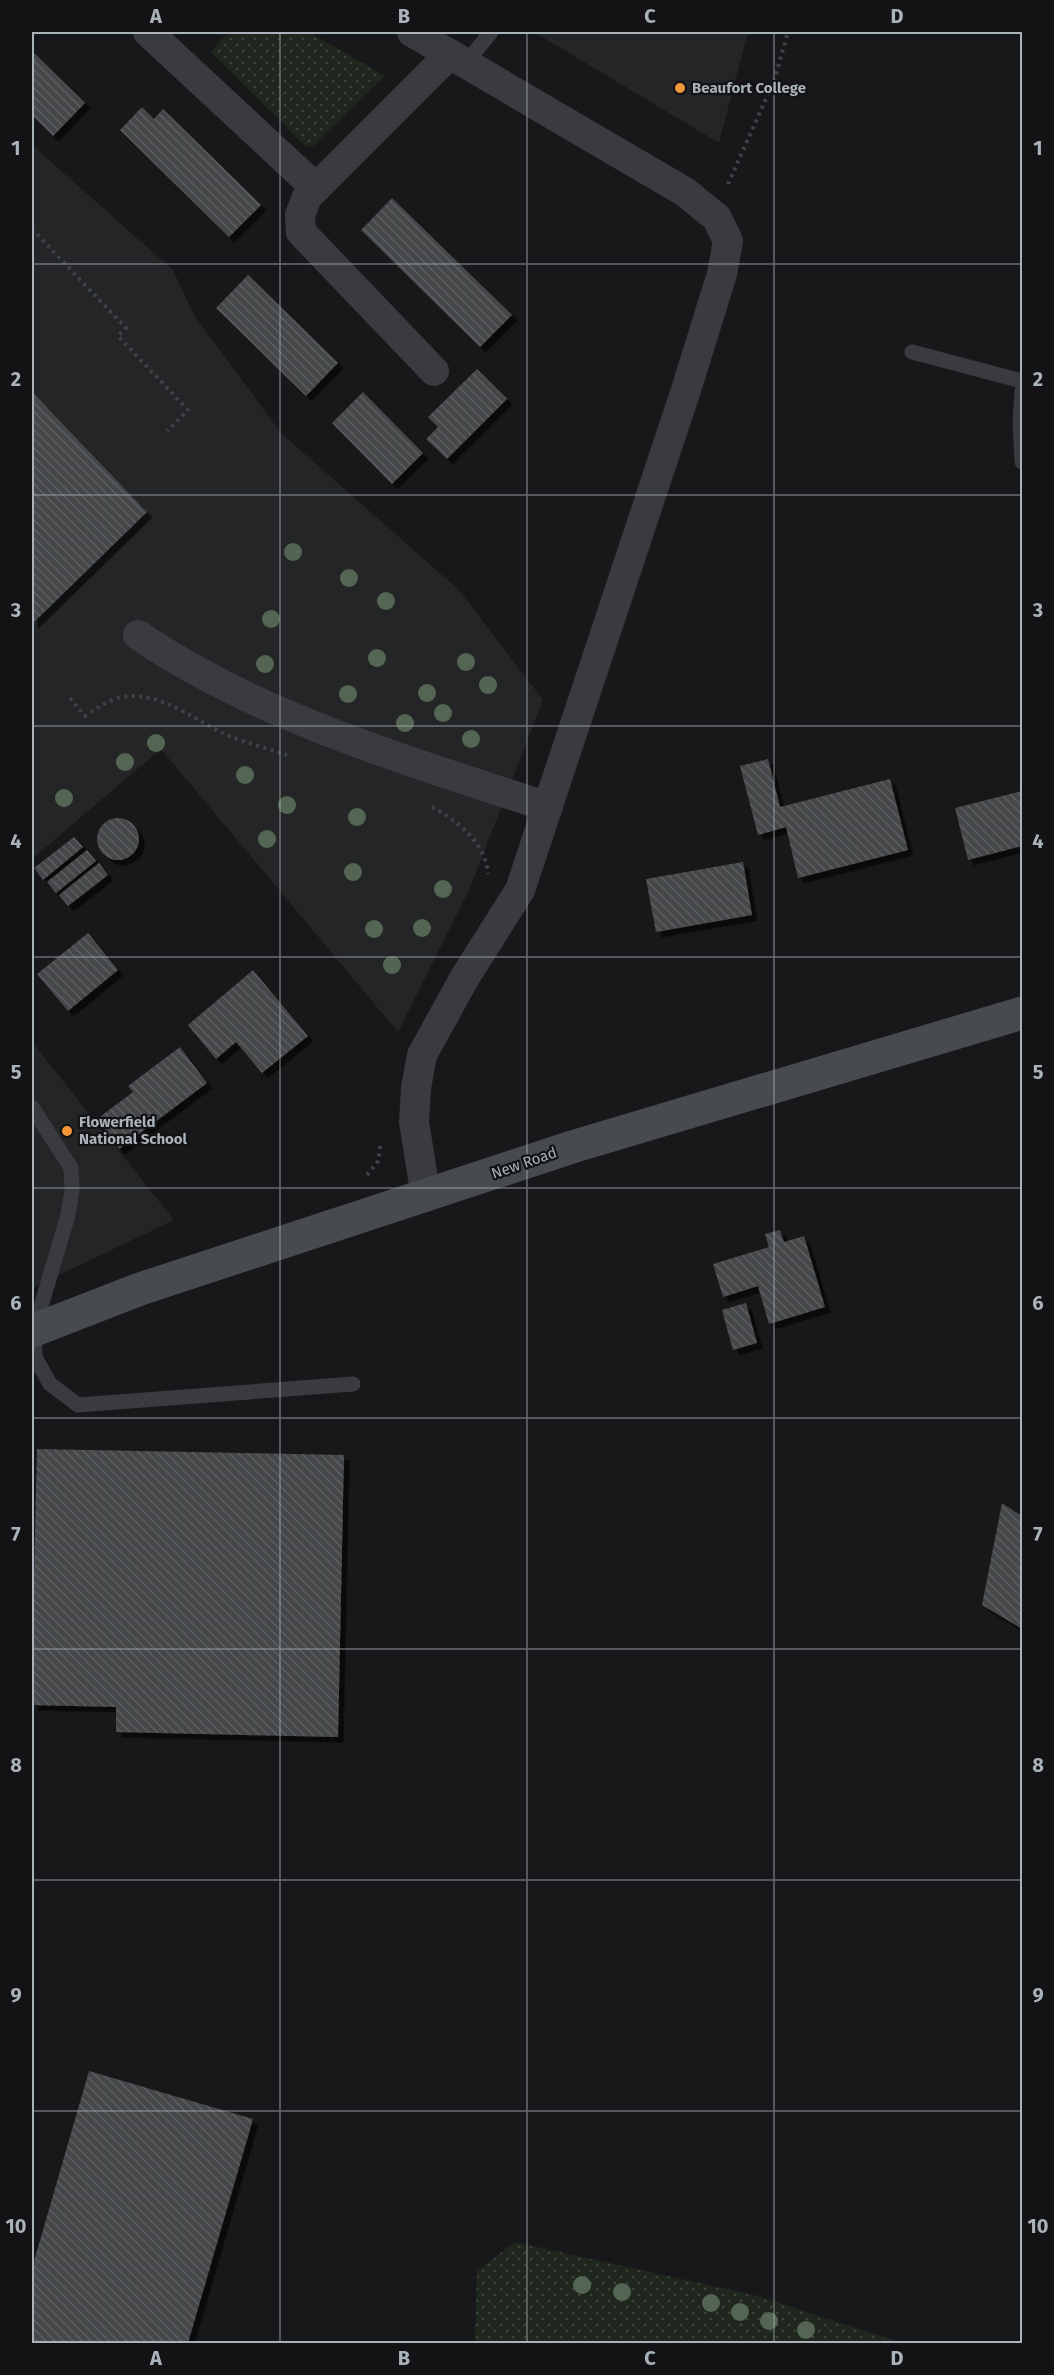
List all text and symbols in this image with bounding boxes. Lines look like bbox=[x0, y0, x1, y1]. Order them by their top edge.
text: A bbox=[149, 4, 163, 28]
text: B bbox=[398, 4, 410, 28]
text: C bbox=[644, 4, 656, 28]
text: D bbox=[890, 4, 904, 28]
place label: Beaufort College bbox=[692, 79, 806, 97]
marker: Beaufort College bbox=[673, 81, 687, 95]
text: 1 bbox=[11, 136, 21, 160]
text: 1 bbox=[1033, 136, 1043, 160]
text: 2 bbox=[11, 367, 21, 391]
text: 2 bbox=[1033, 367, 1043, 391]
text: 3 bbox=[10, 598, 21, 622]
text: 3 bbox=[1032, 598, 1043, 622]
text: 4 bbox=[10, 829, 22, 853]
text: 4 bbox=[1032, 829, 1044, 853]
text: 5 bbox=[11, 1060, 22, 1084]
text: 5 bbox=[1033, 1060, 1044, 1084]
place label: Flowerfield National School bbox=[79, 1113, 188, 1148]
marker: Flowerfield National School bbox=[60, 1124, 74, 1138]
street label: New Road bbox=[489, 1143, 559, 1183]
text: 6 bbox=[10, 1291, 22, 1315]
text: 6 bbox=[1032, 1291, 1044, 1315]
text: 7 bbox=[11, 1522, 21, 1546]
text: 7 bbox=[1033, 1522, 1043, 1546]
text: 8 bbox=[10, 1753, 22, 1777]
text: 8 bbox=[1032, 1753, 1044, 1777]
text: 9 bbox=[10, 1983, 22, 2007]
text: 9 bbox=[1032, 1983, 1044, 2007]
text: 10 bbox=[6, 2214, 26, 2238]
text: 10 bbox=[1028, 2214, 1048, 2238]
text: A bbox=[149, 2346, 163, 2370]
text: B bbox=[398, 2346, 410, 2370]
text: C bbox=[644, 2346, 656, 2370]
text: D bbox=[890, 2346, 904, 2370]

